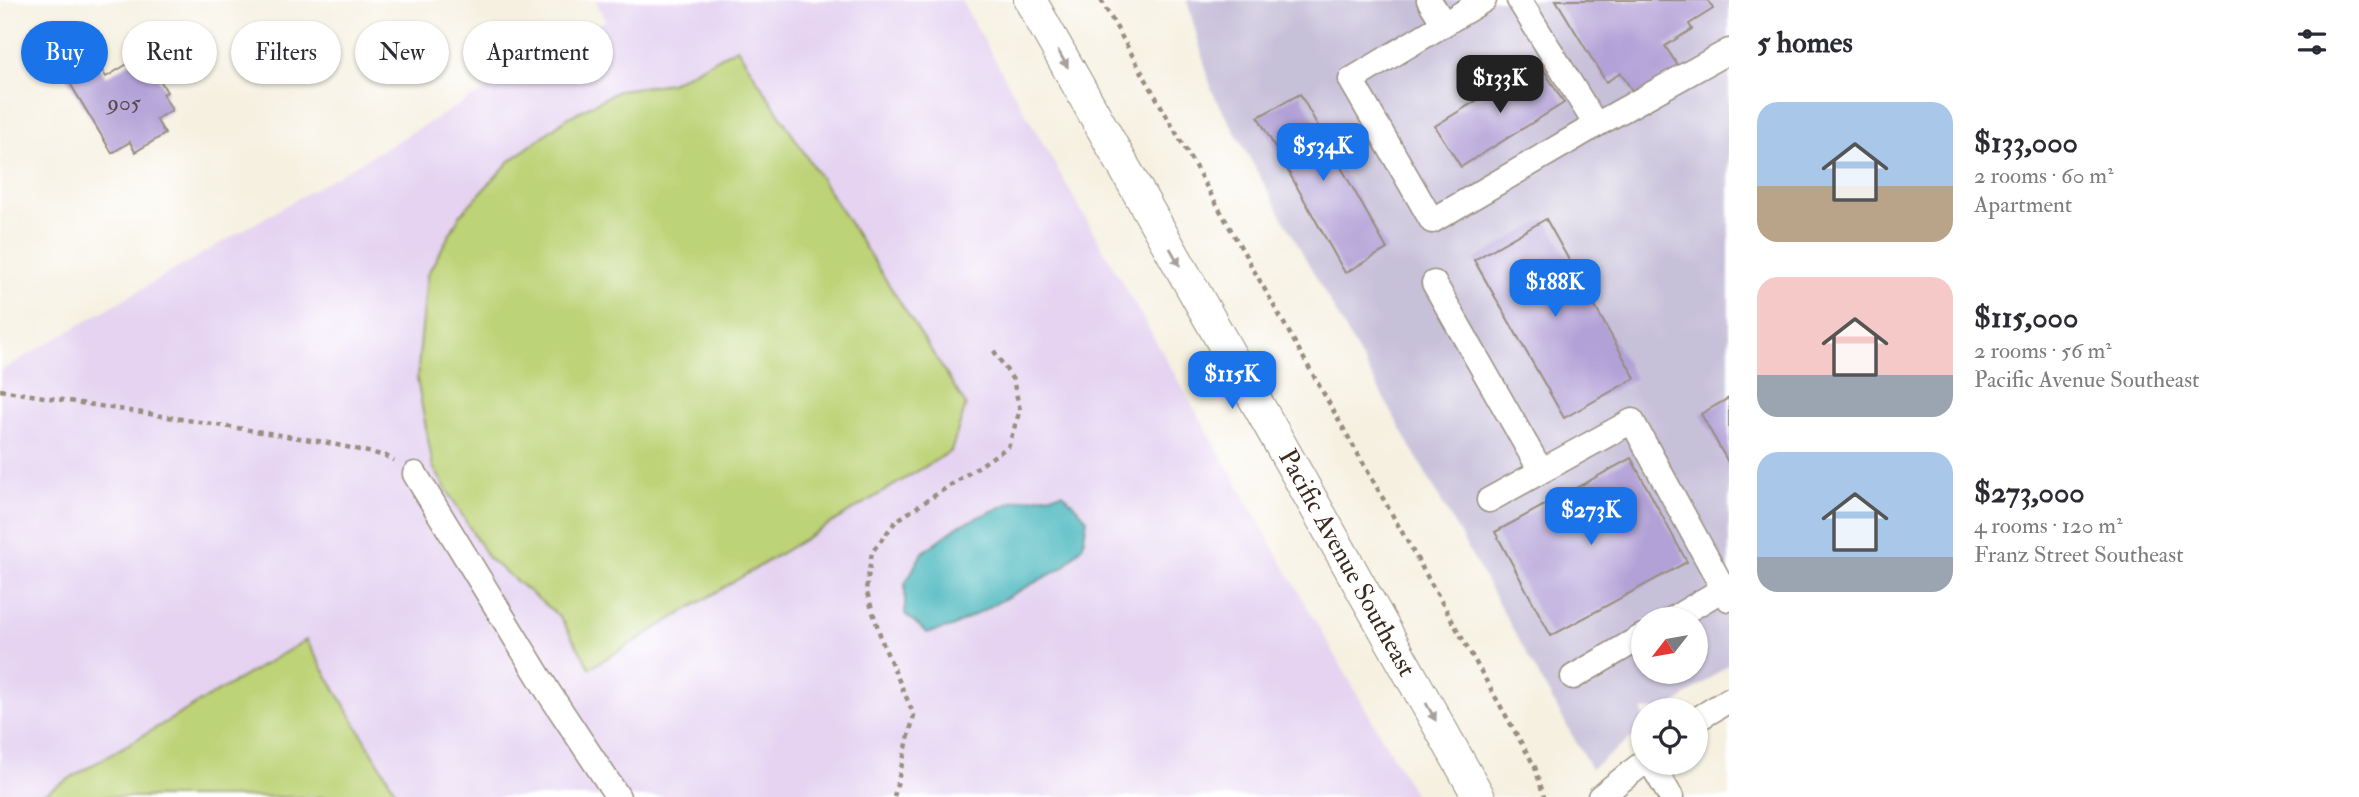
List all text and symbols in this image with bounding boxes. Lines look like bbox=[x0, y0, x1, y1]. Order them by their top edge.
chip: Buy bbox=[21, 21, 108, 84]
chip: Rent bbox=[122, 21, 217, 84]
chip: Filters bbox=[231, 21, 341, 84]
chip: New bbox=[355, 21, 449, 84]
chip: Apartment bbox=[463, 21, 613, 84]
icon: filters bbox=[2293, 23, 2331, 61]
text: 5 homes bbox=[1757, 24, 1853, 61]
one-way arrow bbox=[1057, 50, 1069, 69]
pin: $133K bbox=[1451, 55, 1549, 115]
text: $133K bbox=[1473, 63, 1527, 92]
house number: 905 bbox=[105, 88, 141, 117]
pin: $534K bbox=[1274, 124, 1372, 183]
text: $133,000 bbox=[1974, 124, 2078, 161]
icon: home bbox=[1813, 130, 1897, 214]
text: $534K bbox=[1293, 131, 1353, 160]
text: 2 rooms · 60 m² bbox=[1974, 161, 2114, 190]
text: Apartment bbox=[1974, 190, 2072, 219]
one-way arrow bbox=[1169, 248, 1181, 267]
pin: $188K bbox=[1506, 260, 1604, 319]
text: $188K bbox=[1526, 267, 1584, 296]
text: $115,000 bbox=[1974, 299, 2078, 336]
icon: home bbox=[1813, 305, 1897, 389]
text: 2 rooms · 56 m² bbox=[1974, 336, 2112, 365]
pin: $115K bbox=[1183, 352, 1281, 411]
text: $115K bbox=[1204, 359, 1260, 388]
text: Pacific Avenue Southeast bbox=[1974, 365, 2200, 394]
street label: Pacific Avenue Southeast bbox=[1271, 444, 1423, 682]
text: $273,000 bbox=[1974, 474, 2085, 511]
icon: home bbox=[1813, 480, 1897, 564]
pin: $273K bbox=[1542, 488, 1640, 547]
text: $273K bbox=[1561, 495, 1621, 524]
text: 4 rooms · 120 m² bbox=[1974, 511, 2123, 540]
text: Franz Street Southeast bbox=[1974, 540, 2184, 569]
north arrow bbox=[1631, 607, 1708, 684]
map controls bbox=[1631, 607, 1708, 775]
button: locate bbox=[1631, 698, 1708, 775]
one-way arrow bbox=[1425, 702, 1437, 721]

